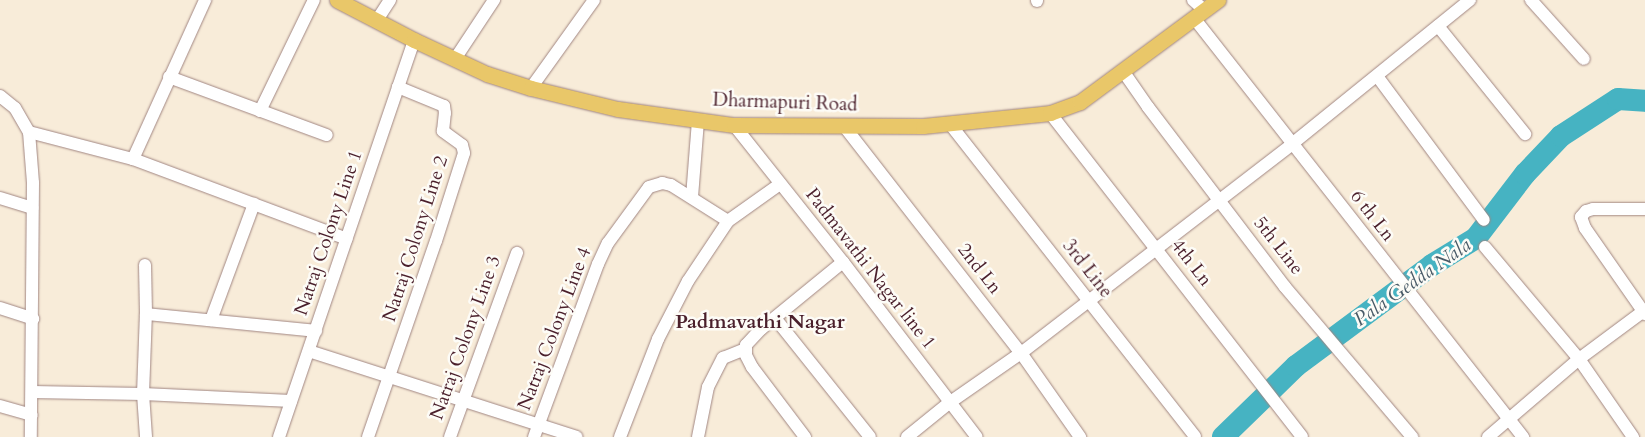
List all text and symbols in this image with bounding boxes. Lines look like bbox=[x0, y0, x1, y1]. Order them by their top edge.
street label: Dharmapuri Road bbox=[712, 89, 858, 117]
street label: Natraj Colony Line 1 bbox=[290, 148, 368, 318]
street label: Natraj Colony Line 2 bbox=[378, 153, 454, 325]
street label: Padmavathi Nagar line 1 bbox=[800, 184, 940, 354]
street label: 6 th Ln bbox=[1345, 186, 1399, 246]
street label: 5th Line bbox=[1248, 212, 1308, 280]
water label: Pala Gedda Nala bbox=[1349, 233, 1475, 331]
street label: 3rd Line bbox=[1057, 235, 1117, 303]
street label: 4th Ln bbox=[1166, 235, 1216, 291]
street label: 2nd Ln bbox=[952, 239, 1006, 299]
street label: Natraj Colony Line 4 bbox=[513, 244, 597, 414]
street label: Natraj Colony Line 3 bbox=[426, 253, 506, 423]
district label: Padmavathi Nagar bbox=[675, 309, 845, 333]

